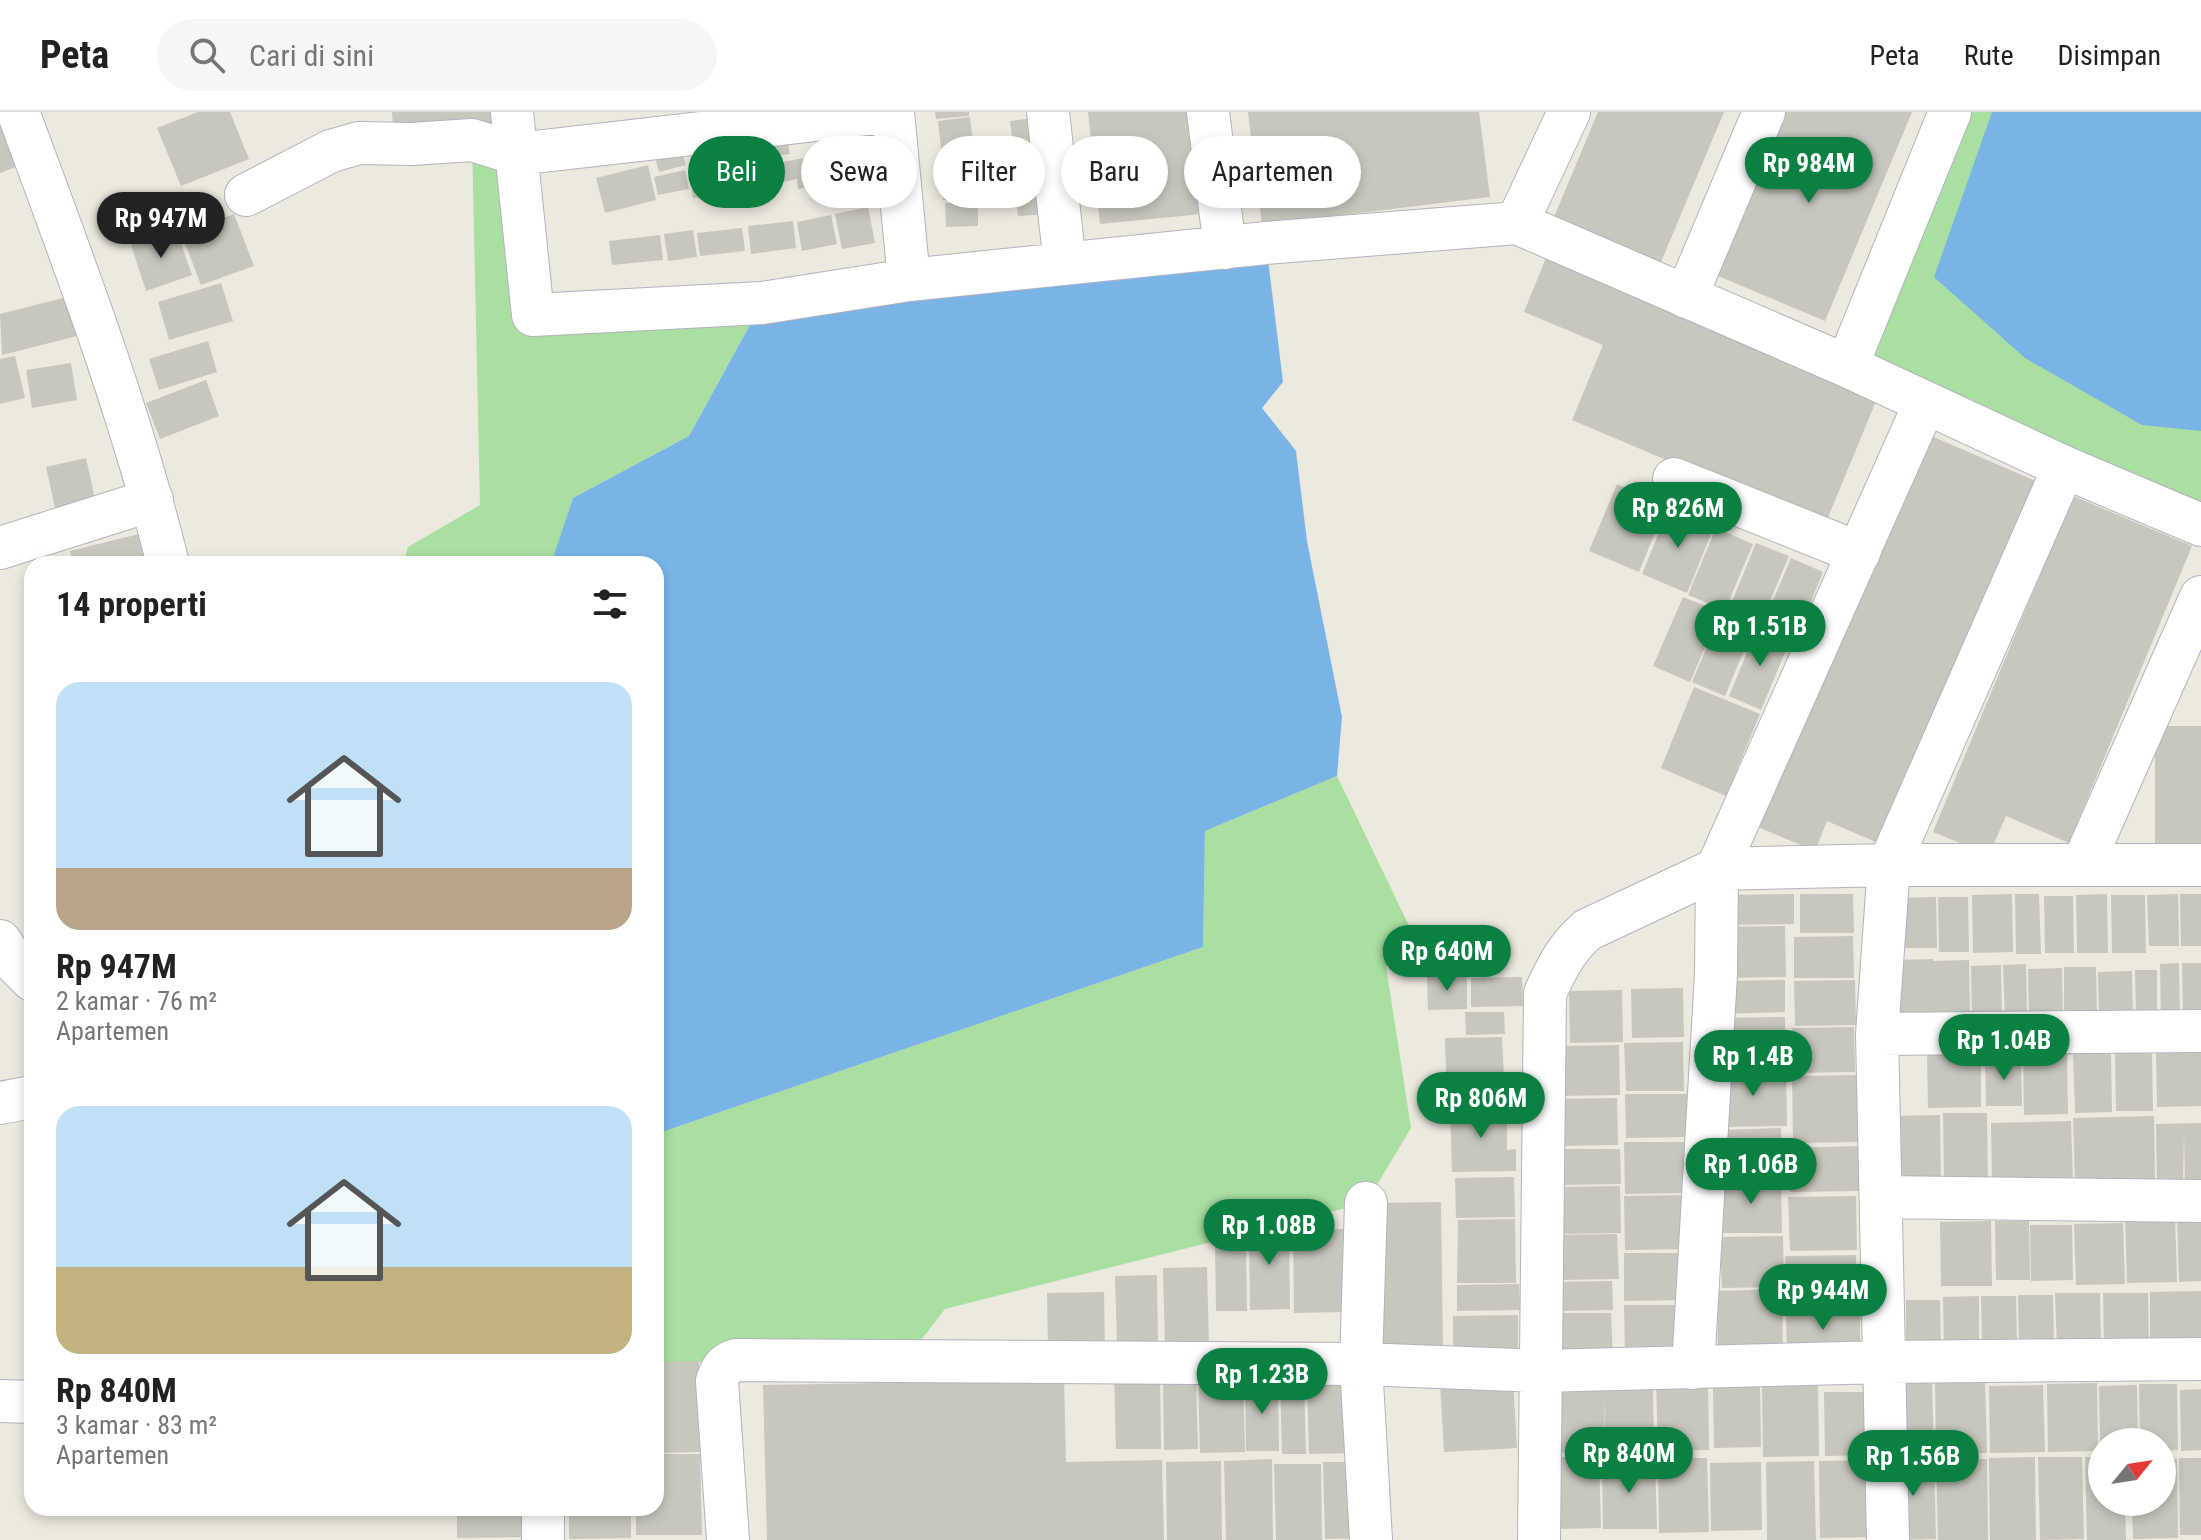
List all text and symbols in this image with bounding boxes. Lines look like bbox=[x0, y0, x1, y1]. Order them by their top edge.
search box bbox=[157, 19, 717, 91]
text: Peta bbox=[40, 33, 109, 77]
icon: search bbox=[185, 33, 229, 77]
text: Cari di sini bbox=[249, 38, 374, 73]
text: Peta bbox=[1870, 39, 1920, 72]
text: Rute bbox=[1964, 39, 2014, 72]
text: Disimpan bbox=[2058, 39, 2161, 72]
chip: Beli bbox=[688, 136, 785, 208]
chip: Sewa bbox=[801, 136, 917, 208]
chip: Filter bbox=[933, 136, 1045, 208]
chip: Baru bbox=[1061, 136, 1168, 208]
chip: Apartemen bbox=[1184, 136, 1361, 208]
pin: Rp 984M bbox=[1735, 137, 1883, 205]
text: Rp 984M bbox=[1763, 148, 1855, 178]
pin: Rp 947M bbox=[87, 192, 235, 260]
text: Rp 947M bbox=[115, 203, 207, 233]
pin: Rp 826M bbox=[1604, 482, 1752, 550]
text: Rp 826M bbox=[1632, 493, 1724, 523]
icon: filters bbox=[588, 582, 632, 626]
text: 14 properti bbox=[56, 584, 207, 624]
pin: Rp 1.51B bbox=[1677, 600, 1843, 668]
text: Rp 1.51B bbox=[1713, 611, 1807, 641]
icon: home bbox=[272, 734, 416, 878]
pin: Rp 640M bbox=[1373, 925, 1521, 993]
text: Rp 640M bbox=[1401, 936, 1493, 966]
text: Rp 947M bbox=[56, 946, 177, 986]
text: 2 kamar · 76 m² bbox=[56, 986, 217, 1016]
pin: Rp 1.04B bbox=[1921, 1014, 2087, 1082]
text: Apartemen bbox=[56, 1016, 169, 1046]
text: Rp 1.04B bbox=[1957, 1025, 2051, 1055]
pin: Rp 1.4B bbox=[1679, 1030, 1827, 1098]
text: Rp 1.4B bbox=[1712, 1041, 1794, 1071]
pin: Rp 806M bbox=[1407, 1072, 1555, 1140]
text: Rp 806M bbox=[1435, 1083, 1527, 1113]
pin: Rp 1.06B bbox=[1668, 1138, 1834, 1206]
text: Rp 1.06B bbox=[1704, 1149, 1798, 1179]
icon: home bbox=[272, 1158, 416, 1302]
pin: Rp 1.08B bbox=[1186, 1199, 1352, 1267]
text: Rp 1.08B bbox=[1222, 1210, 1316, 1240]
pin: Rp 944M bbox=[1749, 1264, 1897, 1332]
text: Rp 944M bbox=[1777, 1275, 1869, 1305]
pin: Rp 1.23B bbox=[1179, 1348, 1345, 1416]
text: Rp 1.23B bbox=[1215, 1359, 1309, 1389]
text: Rp 840M bbox=[56, 1370, 177, 1410]
text: 3 kamar · 83 m² bbox=[56, 1410, 217, 1440]
pin: Rp 840M bbox=[1555, 1427, 1703, 1495]
north arrow bbox=[2088, 1428, 2176, 1516]
map controls bbox=[2088, 1428, 2176, 1516]
pin: Rp 1.56B bbox=[1830, 1430, 1996, 1498]
text: Rp 840M bbox=[1583, 1438, 1675, 1468]
text: Apartemen bbox=[56, 1440, 169, 1470]
text: Rp 1.56B bbox=[1866, 1441, 1960, 1471]

